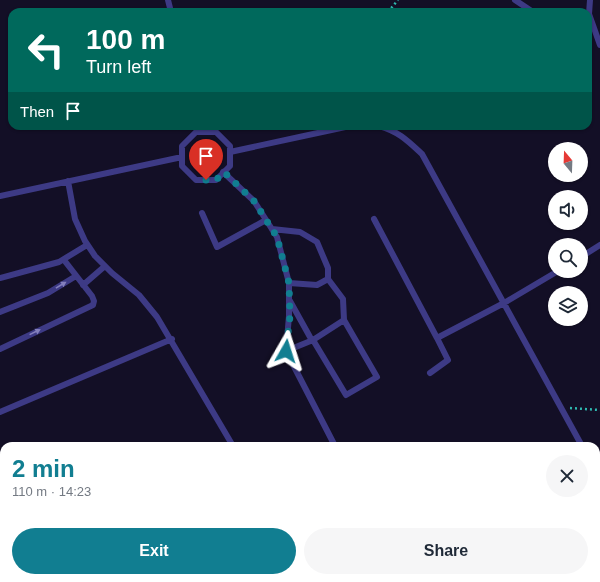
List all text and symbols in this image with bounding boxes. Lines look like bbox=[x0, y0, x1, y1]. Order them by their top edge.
icon: left bbox=[20, 24, 72, 76]
text: 100 m bbox=[86, 24, 165, 55]
text: Turn left bbox=[86, 57, 151, 77]
icon: arrive bbox=[62, 100, 84, 122]
text: Then bbox=[20, 103, 54, 120]
pin bbox=[189, 139, 223, 180]
north arrow bbox=[548, 142, 588, 182]
map controls bbox=[548, 142, 588, 326]
icon: arrive bbox=[195, 145, 217, 167]
button: sound bbox=[548, 190, 588, 230]
button: search bbox=[548, 238, 588, 278]
one-way arrow bbox=[56, 281, 66, 289]
button: layers bbox=[548, 286, 588, 326]
one-way arrow bbox=[29, 329, 41, 335]
position arrow bbox=[265, 330, 307, 372]
text: 2 min bbox=[12, 455, 75, 482]
button: close bbox=[546, 455, 588, 497]
text: 110 m · 14:23 bbox=[12, 484, 91, 499]
button: Exit bbox=[12, 528, 296, 574]
button: Share bbox=[304, 528, 588, 574]

